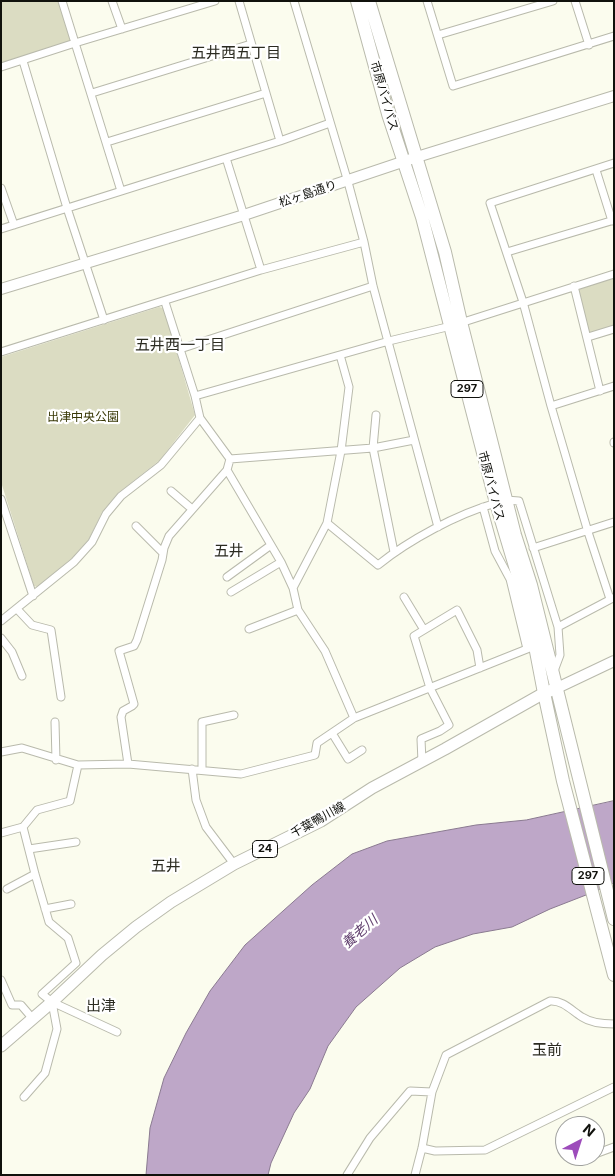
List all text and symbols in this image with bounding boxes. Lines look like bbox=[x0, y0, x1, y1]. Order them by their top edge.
district label: 五井西五丁目 bbox=[191, 44, 281, 62]
street label: 市原バイパス bbox=[367, 59, 401, 133]
street label: 松ヶ島通り bbox=[277, 178, 339, 210]
district label: 五井西一丁目 bbox=[135, 336, 225, 354]
road number: 297 bbox=[451, 380, 483, 398]
park label: 出津中央公園 bbox=[47, 410, 119, 424]
street label: 市原バイパス bbox=[475, 449, 507, 523]
district label: 五井 bbox=[214, 542, 244, 560]
street label: 千葉鴨川線 bbox=[288, 799, 348, 841]
road number: 24 bbox=[252, 841, 278, 858]
district label: 五井 bbox=[151, 857, 181, 875]
road number: 297 bbox=[572, 868, 604, 884]
water label: 養老川 bbox=[339, 912, 381, 952]
district label: 出津 bbox=[86, 997, 116, 1015]
district label: 玉前 bbox=[532, 1041, 562, 1059]
north arrow bbox=[555, 1116, 605, 1166]
text: N bbox=[580, 1120, 599, 1140]

